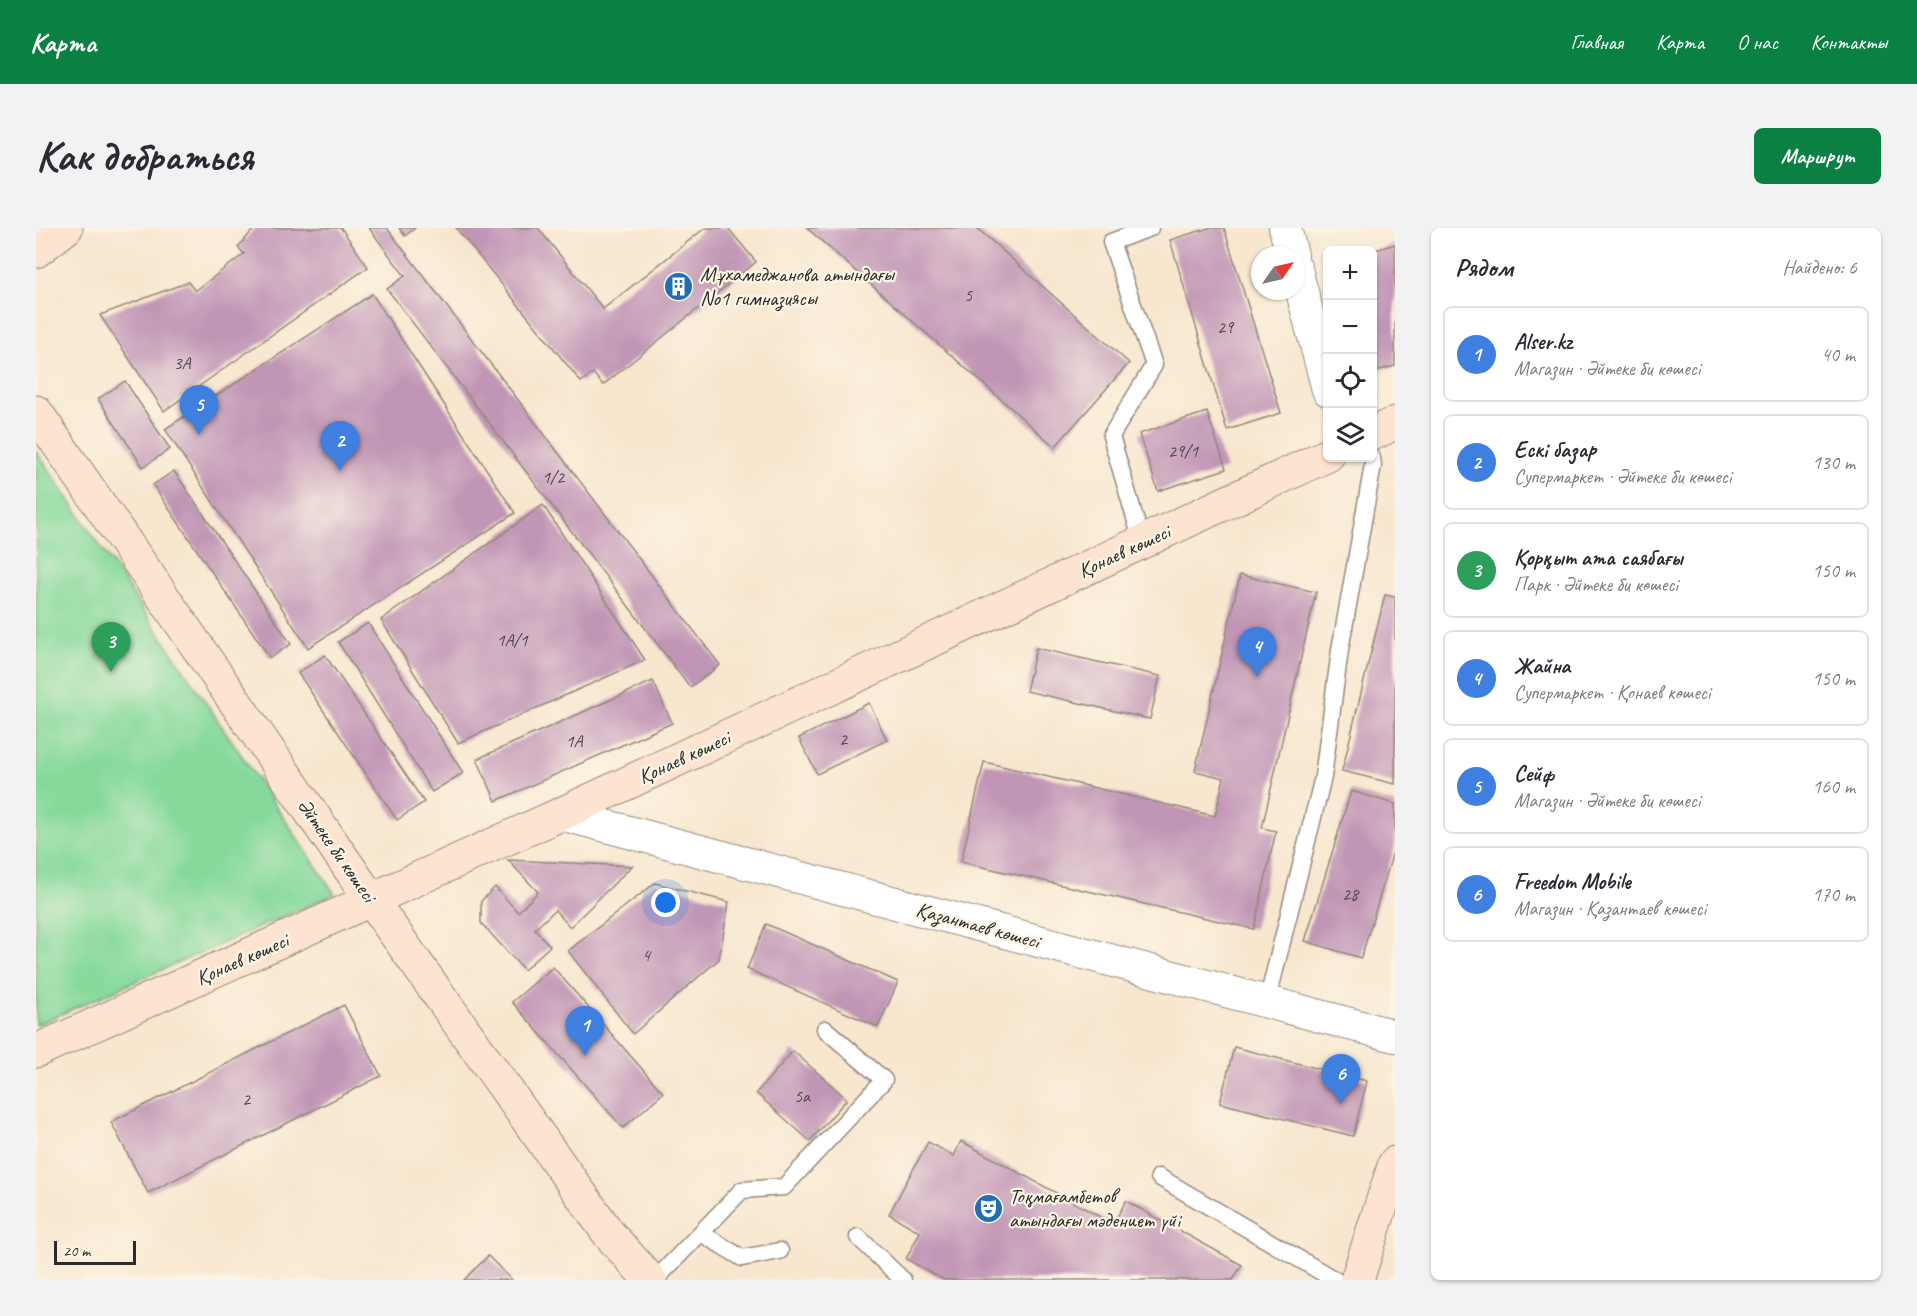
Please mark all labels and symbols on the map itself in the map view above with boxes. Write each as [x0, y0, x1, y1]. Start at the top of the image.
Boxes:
north arrow [1251, 246, 1305, 300]
place label: Мұхамеджанова атындағы No1 гимназиясы [700, 261, 896, 312]
building icon: Мұхамеджанова атындағы No1 гимназиясы [663, 270, 695, 302]
house number: 5 [964, 284, 973, 306]
house number: 29 [1217, 316, 1235, 338]
house number: 3А [173, 352, 192, 374]
pin: 5 [180, 386, 218, 435]
pin: 2 [320, 422, 360, 471]
house number: 29/1 [1168, 440, 1199, 462]
house number: 1/2 [542, 466, 566, 488]
street label: Қонаев көшесі [1074, 517, 1177, 584]
pin: 3 [92, 622, 130, 672]
pin: 4 [1238, 628, 1276, 677]
house number: 1А/1 [496, 629, 528, 651]
street label: Қонаев көшесі [634, 723, 737, 790]
house number: 2 [839, 728, 849, 750]
house number: 1А [565, 730, 584, 752]
street label: Әйтеке би көшесі [292, 793, 384, 909]
house number: 28 [1342, 883, 1360, 905]
your location [651, 888, 680, 917]
street label: Қазантаев көшесі [913, 896, 1045, 956]
street label: Қонаев көшесі [192, 926, 295, 991]
house number: 4 [642, 944, 652, 966]
pin: 1 [566, 1006, 604, 1056]
pin: 6 [1322, 1054, 1360, 1104]
house number: 5а [794, 1085, 811, 1107]
house number: 2 [242, 1088, 252, 1110]
place label: Тоқмағамбетов атындағы мәдениет үйі [1009, 1183, 1183, 1233]
theatre icon: Тоқмағамбетов атындағы мәдениет үйі [972, 1192, 1004, 1224]
scale bar [54, 1238, 136, 1266]

